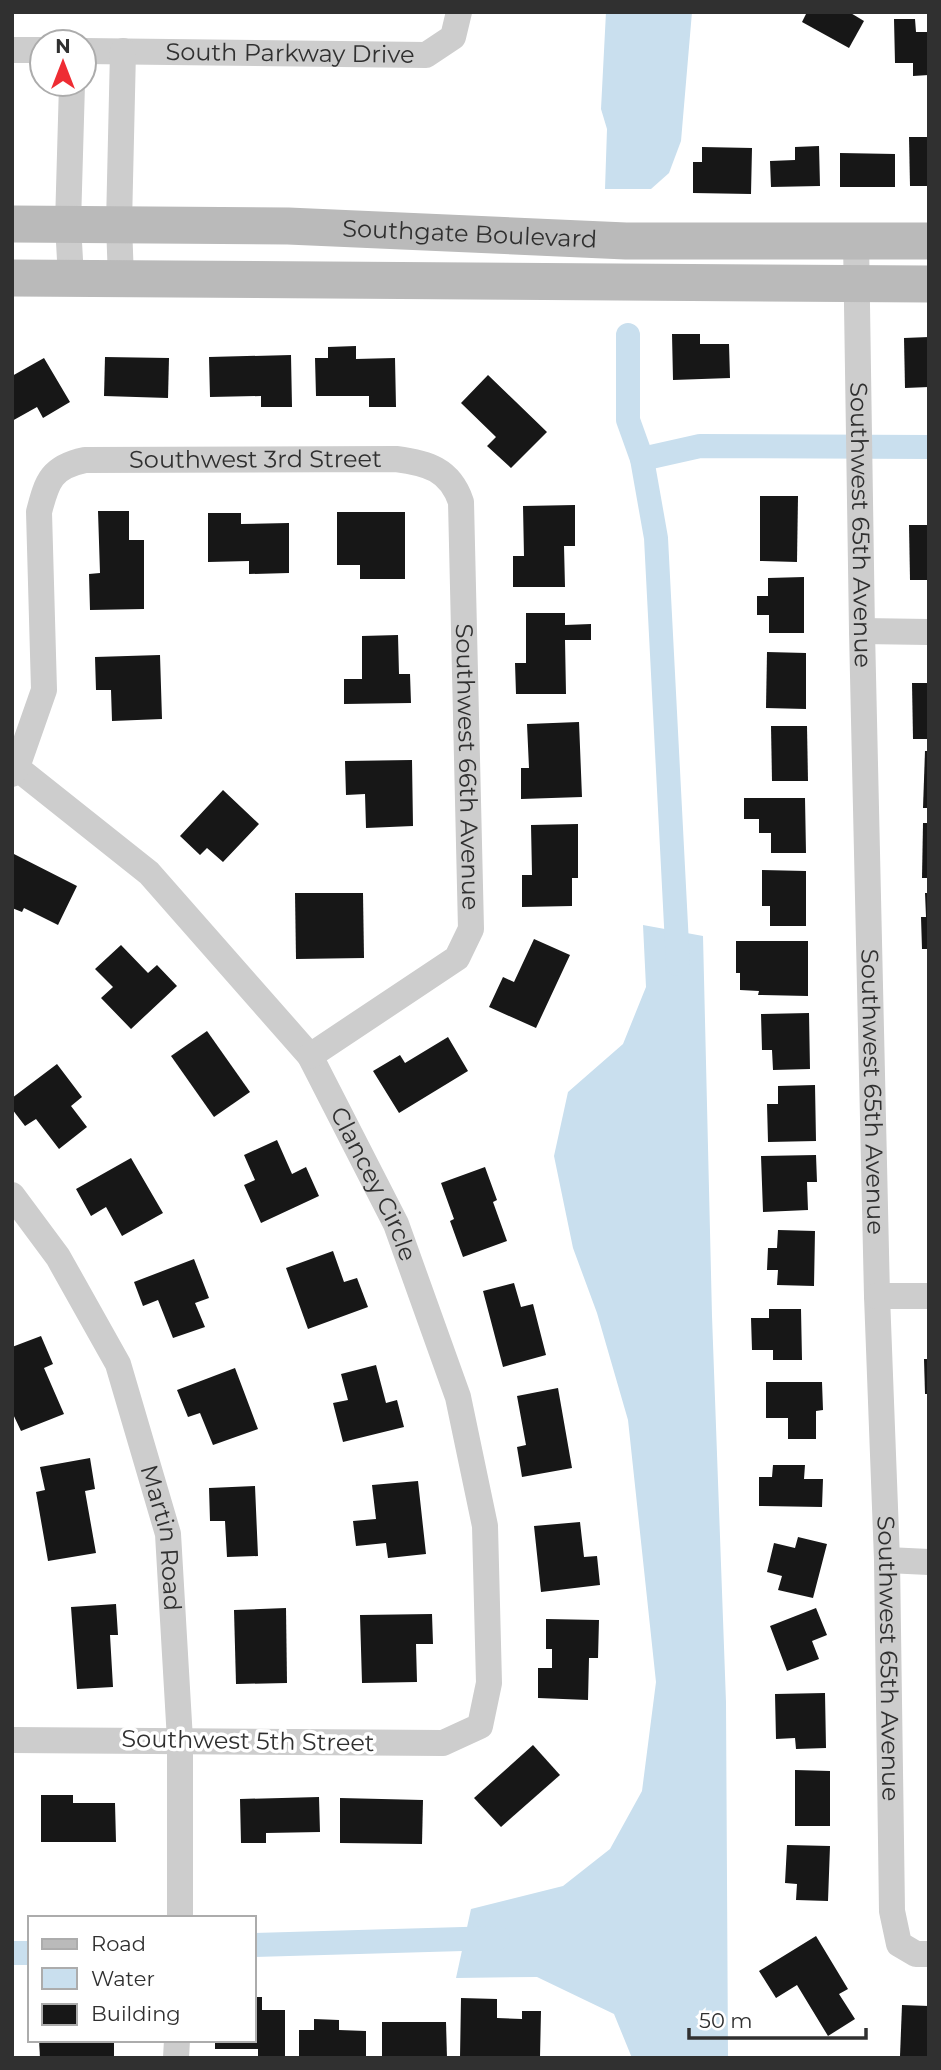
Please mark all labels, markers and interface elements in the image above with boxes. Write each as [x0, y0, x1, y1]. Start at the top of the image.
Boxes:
north arrow [28, 28, 98, 98]
text: N [55, 35, 71, 58]
street label: South Parkway Drive [165, 37, 415, 69]
street label: Southgate Boulevard [342, 213, 598, 254]
street label: Southwest 65th Avenue [844, 382, 878, 668]
street label: Southwest 3rd Street [129, 444, 382, 474]
street label: Southwest 66th Avenue [450, 623, 486, 911]
street label: Southwest 65th Avenue [855, 949, 891, 1235]
street label: Clancey Circle [325, 1102, 423, 1265]
street label: Martin Road [134, 1461, 187, 1612]
street label: Southwest 65th Avenue [871, 1515, 905, 1802]
street label: Southwest 5th Street [121, 1724, 375, 1757]
legend [28, 1916, 256, 2042]
text: Road [91, 1931, 146, 1956]
text: Water [91, 1966, 155, 1991]
scale bar [689, 1996, 866, 2040]
text: Building [91, 2001, 181, 2026]
text: 50 m [699, 2008, 753, 2033]

